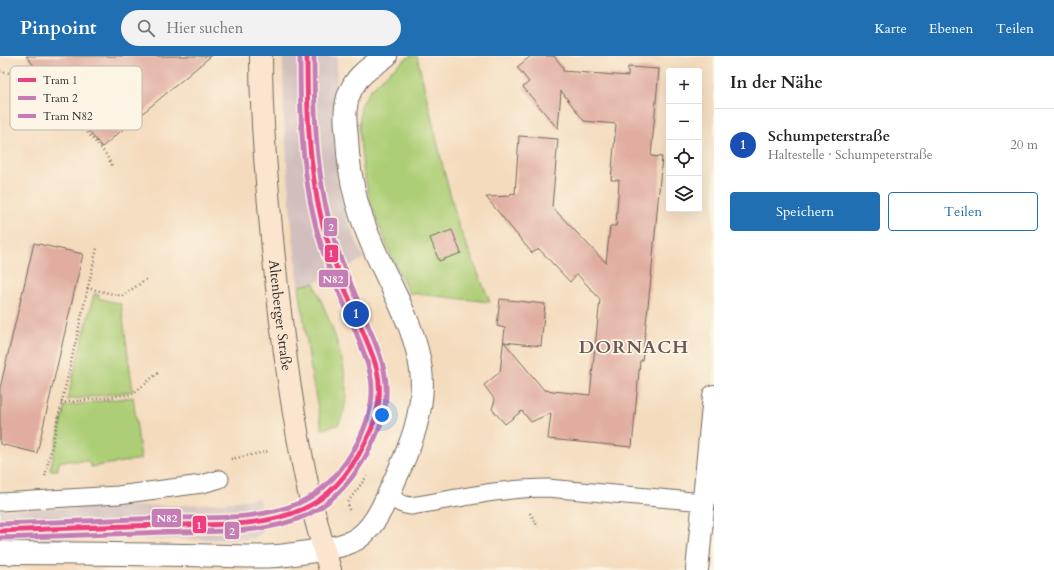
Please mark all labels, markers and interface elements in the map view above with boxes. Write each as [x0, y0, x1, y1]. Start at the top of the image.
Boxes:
search box [121, 10, 401, 46]
text: Pinpoint [20, 15, 97, 41]
icon: search [135, 17, 157, 39]
text: Hier suchen [167, 18, 243, 38]
text: Karte [874, 19, 907, 38]
text: Ebenen [929, 19, 974, 38]
text: Teilen [996, 19, 1034, 38]
legend [10, 66, 142, 130]
map controls [666, 68, 702, 212]
button: + [666, 68, 702, 104]
text: In der Nähe [730, 71, 823, 94]
text: Tram 1 [43, 73, 78, 88]
text: Tram 2 [43, 91, 78, 106]
button: − [666, 104, 702, 140]
text: Tram N82 [43, 109, 93, 124]
text: Schumpeterstraße [768, 126, 890, 146]
text: 1 [740, 136, 746, 154]
text: 20 m [1010, 136, 1038, 154]
button: locate [666, 140, 702, 176]
text: Haltestelle · Schumpeterstraße [768, 146, 933, 164]
button: layers [666, 176, 702, 212]
button: Speichern [730, 192, 880, 231]
button: Teilen [888, 192, 1038, 231]
line badge: 2 [323, 217, 338, 237]
text: 2 [328, 220, 334, 235]
line badge: 1 [324, 244, 339, 263]
text: 1 [328, 246, 334, 261]
street label: Altenberger Straße [264, 259, 296, 372]
line badge: N82 [318, 269, 349, 288]
text: N82 [323, 272, 344, 287]
pin: 1 [343, 299, 369, 329]
district label: DORNACH [579, 335, 689, 360]
your location [372, 405, 392, 425]
line badge: N82 [151, 508, 182, 528]
text: N82 [157, 511, 178, 526]
line badge: 1 [192, 515, 207, 534]
text: 1 [196, 518, 202, 533]
line badge: 2 [224, 521, 240, 540]
text: 2 [229, 524, 235, 539]

